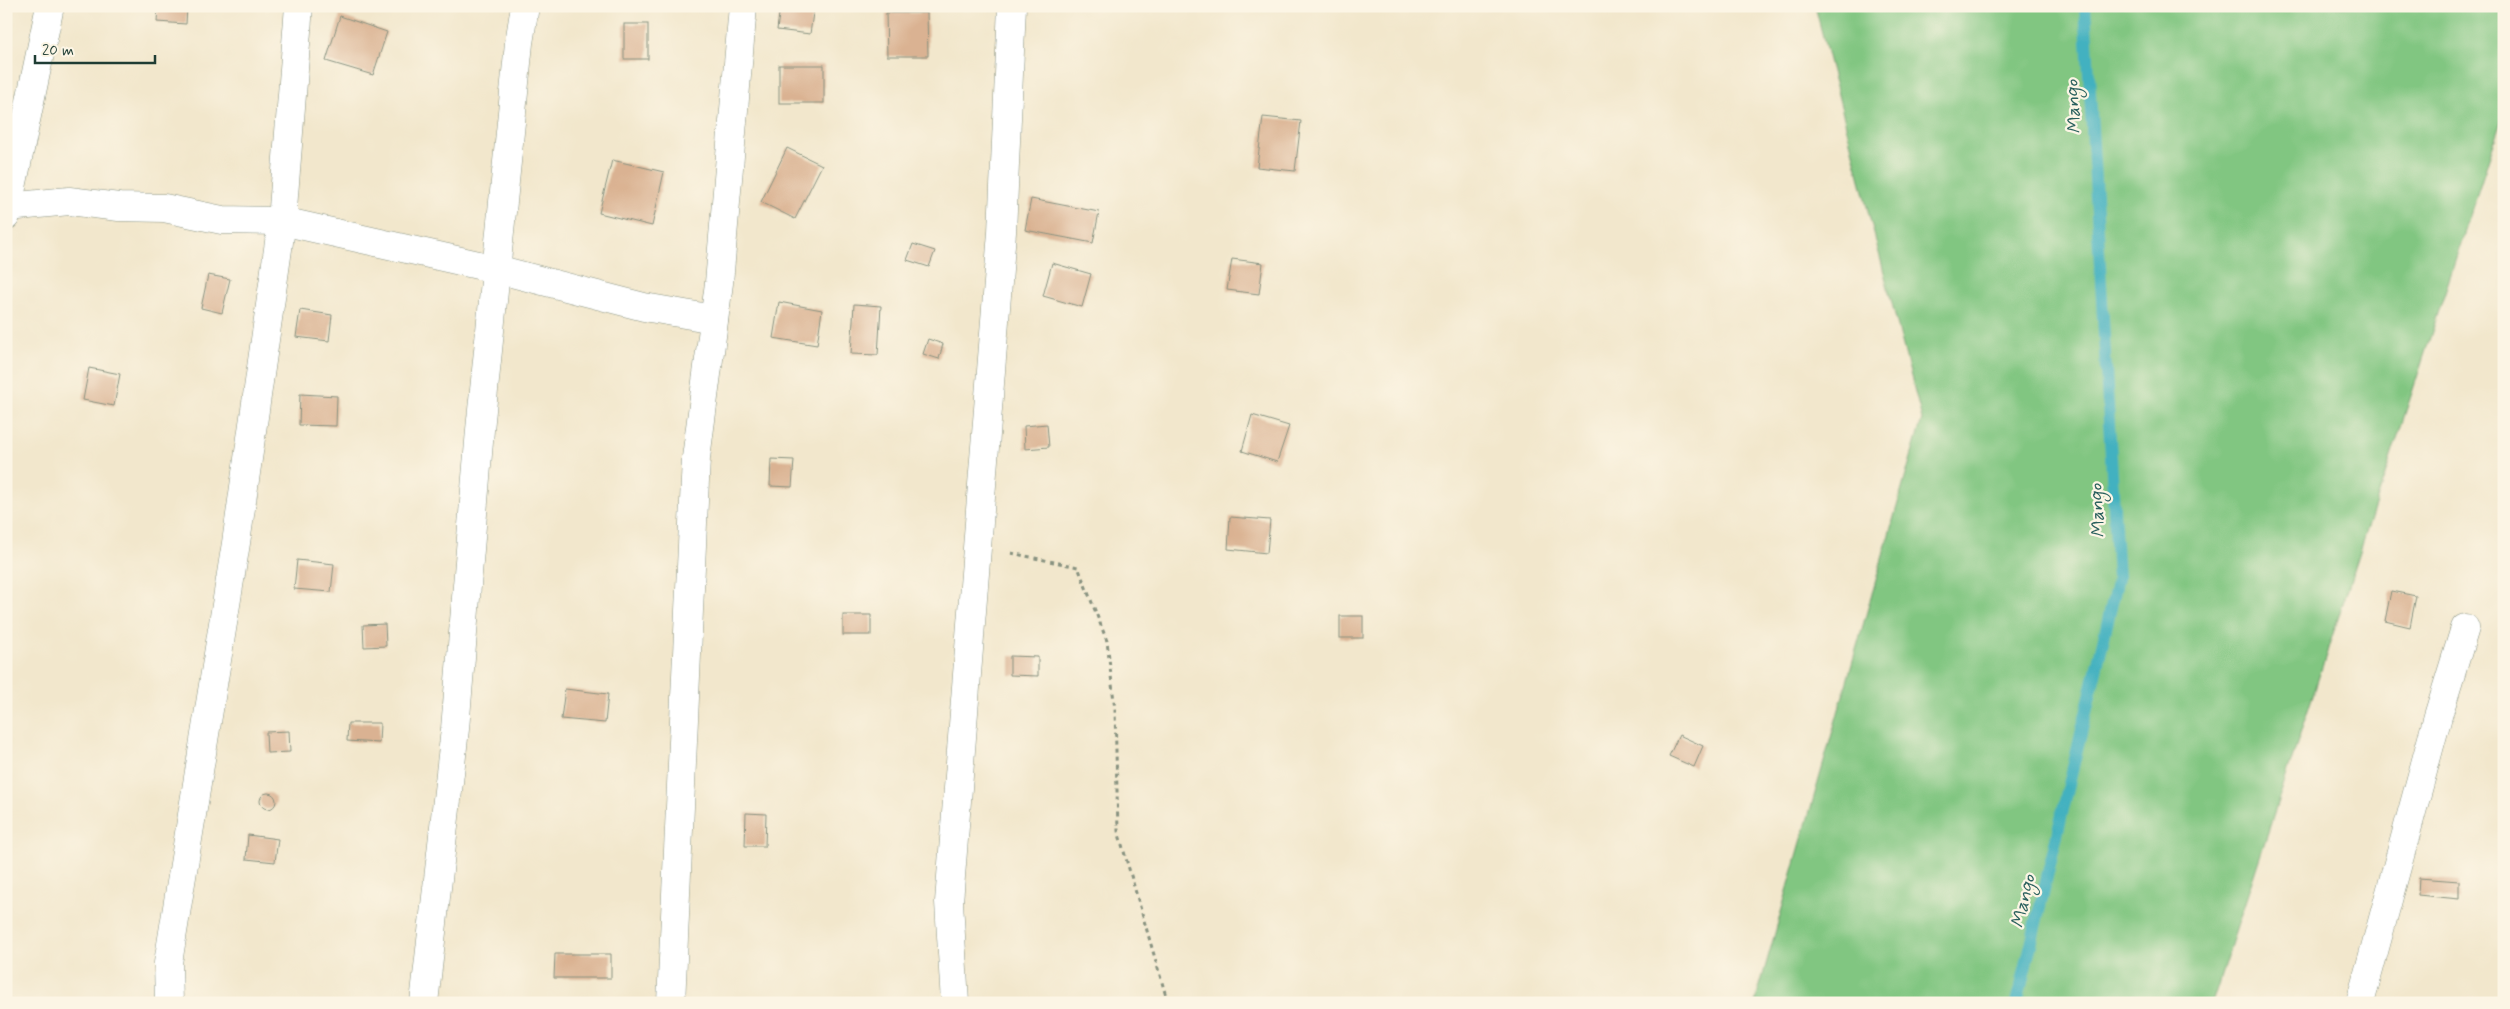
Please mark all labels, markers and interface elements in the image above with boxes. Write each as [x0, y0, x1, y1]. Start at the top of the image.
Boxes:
scale bar [35, 32, 155, 64]
text: 20 m [42, 41, 74, 61]
water label: Mango [2060, 78, 2089, 135]
water label: Mango [2084, 482, 2113, 539]
water label: Mango [2005, 871, 2044, 931]

